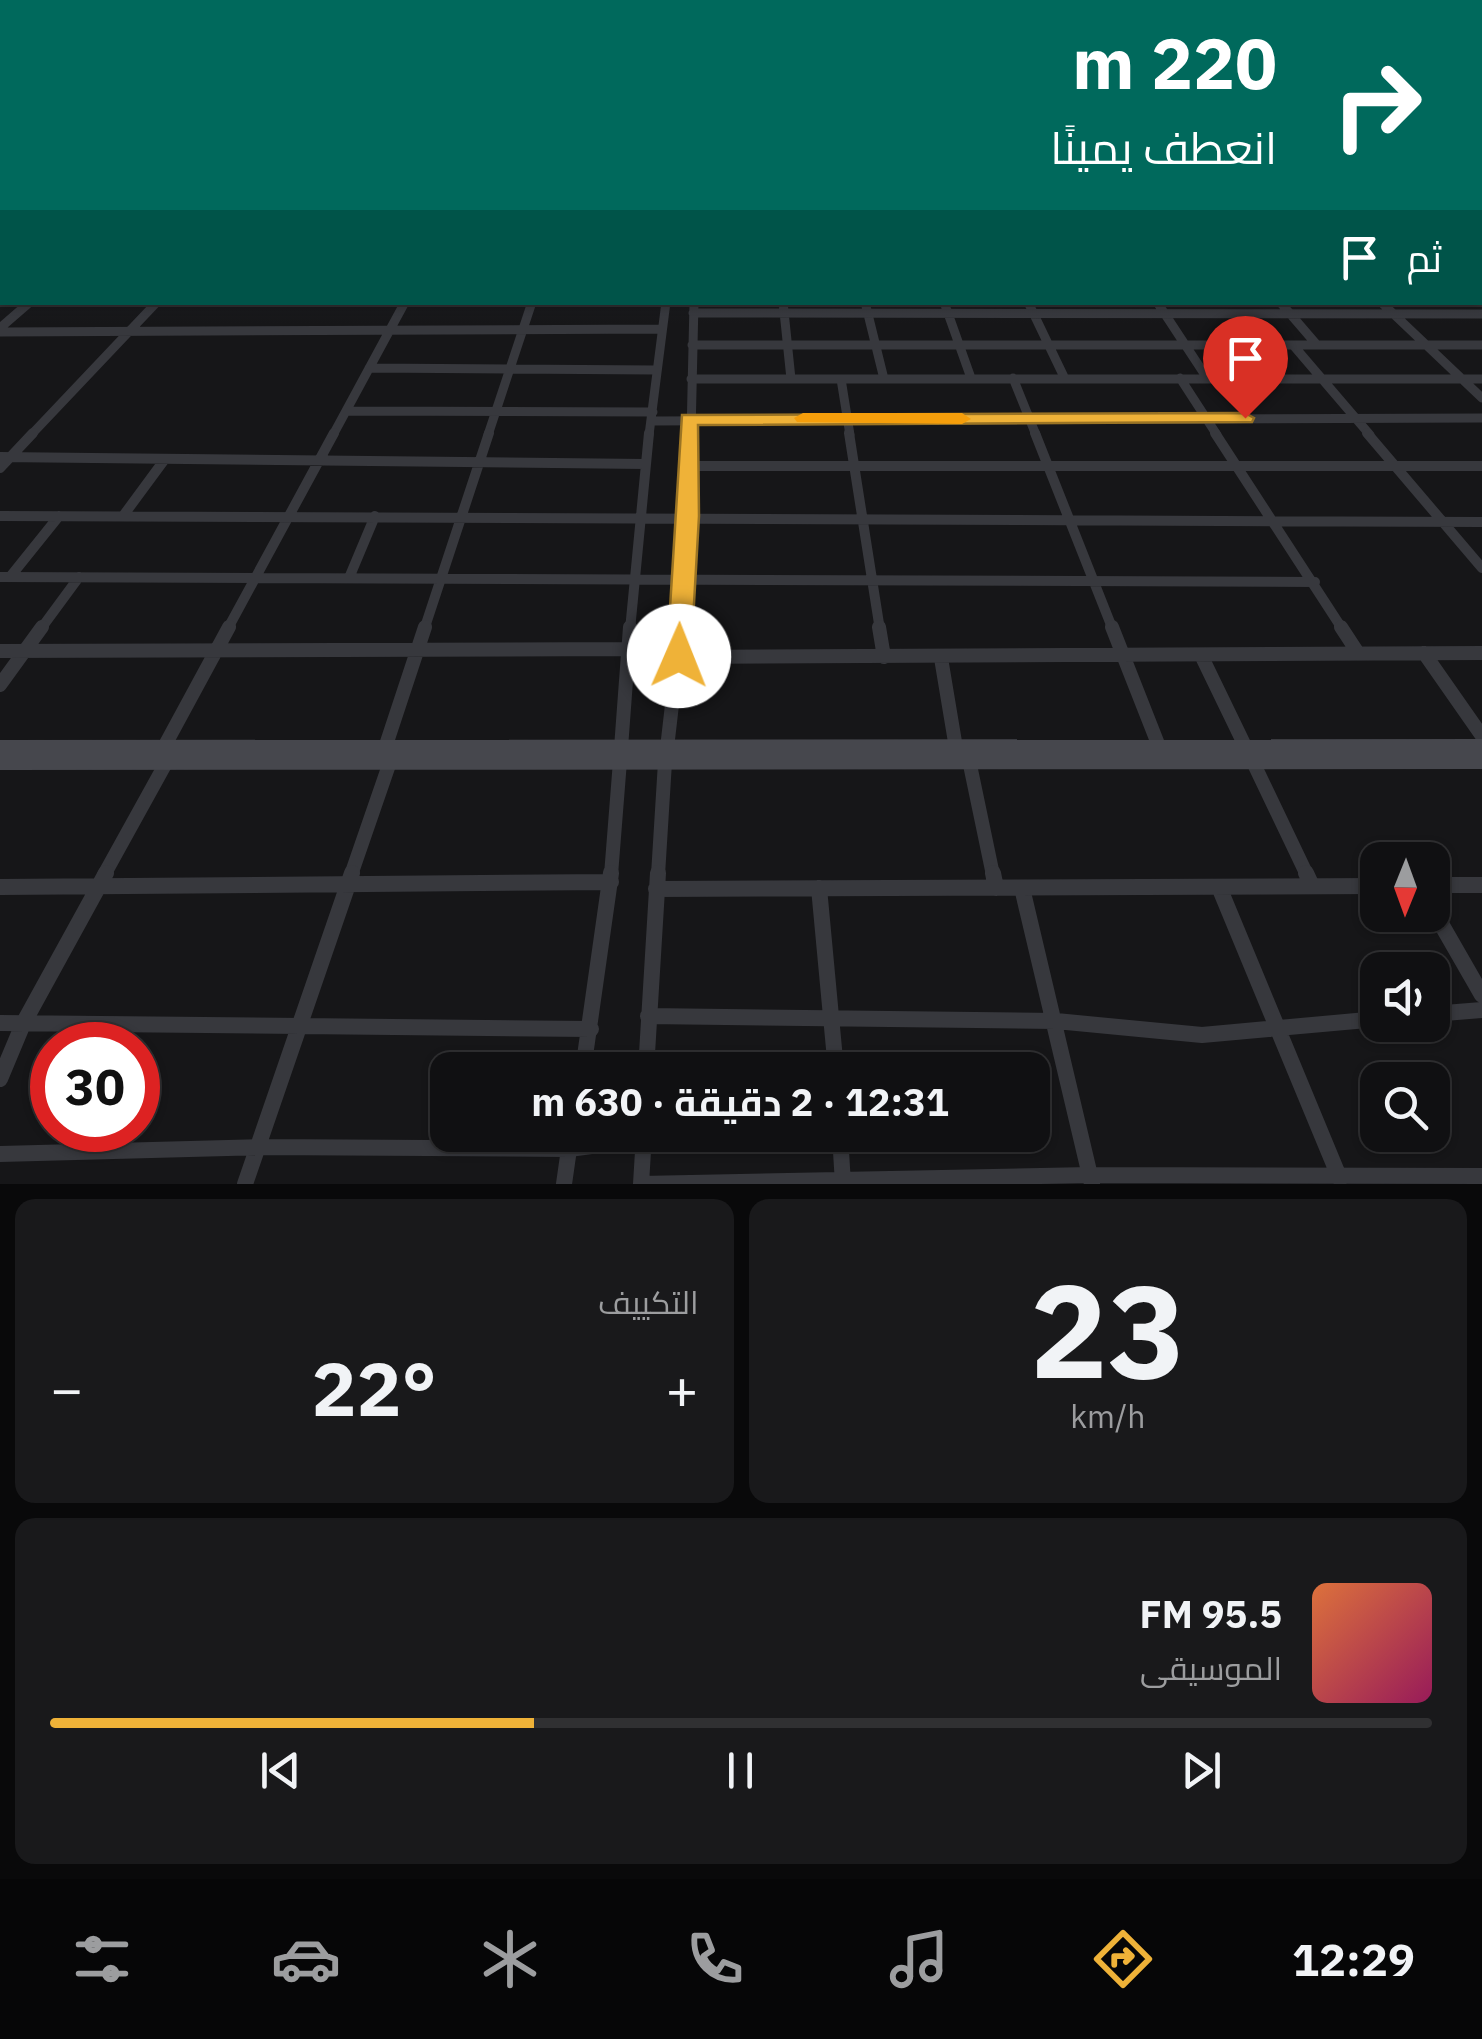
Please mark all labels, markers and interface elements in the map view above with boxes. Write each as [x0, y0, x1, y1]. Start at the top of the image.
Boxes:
text: 220 m [1072, 17, 1277, 108]
icon: right [1312, 40, 1442, 170]
text: انعطف يمينًا [1050, 118, 1277, 176]
icon: arrive [1332, 230, 1387, 285]
text: ثم [1407, 233, 1442, 282]
pin [1203, 316, 1288, 419]
icon: arrive [1218, 331, 1273, 386]
position arrow [627, 604, 731, 708]
north arrow [1360, 842, 1450, 932]
map controls [1360, 842, 1450, 1152]
button: sound [1360, 952, 1450, 1042]
speed limit sign: 30 [30, 1022, 160, 1152]
button: search [1360, 1062, 1450, 1152]
text: 12:31 · 2 دقيقة · 630 m [531, 1077, 949, 1126]
text: 23 [1030, 1245, 1186, 1414]
text: التكييف [598, 1281, 699, 1323]
text: 22° [312, 1339, 437, 1437]
text: − [50, 1353, 83, 1424]
text: + [665, 1353, 698, 1424]
text: km/h [1070, 1395, 1145, 1437]
text: 95.5 FM [1139, 1589, 1282, 1638]
text: الموسيقى [1140, 1647, 1282, 1689]
icon: previous [253, 1743, 308, 1798]
icon: pause [713, 1743, 768, 1798]
icon: next [1174, 1743, 1229, 1798]
icon: filters [67, 1924, 137, 1994]
icon: car [271, 1924, 341, 1994]
icon: climate [475, 1924, 545, 1994]
icon: phone [680, 1924, 750, 1994]
icon: music [884, 1924, 954, 1994]
icon: directions [1088, 1924, 1158, 1994]
text: 12:29 [1292, 1930, 1415, 1988]

